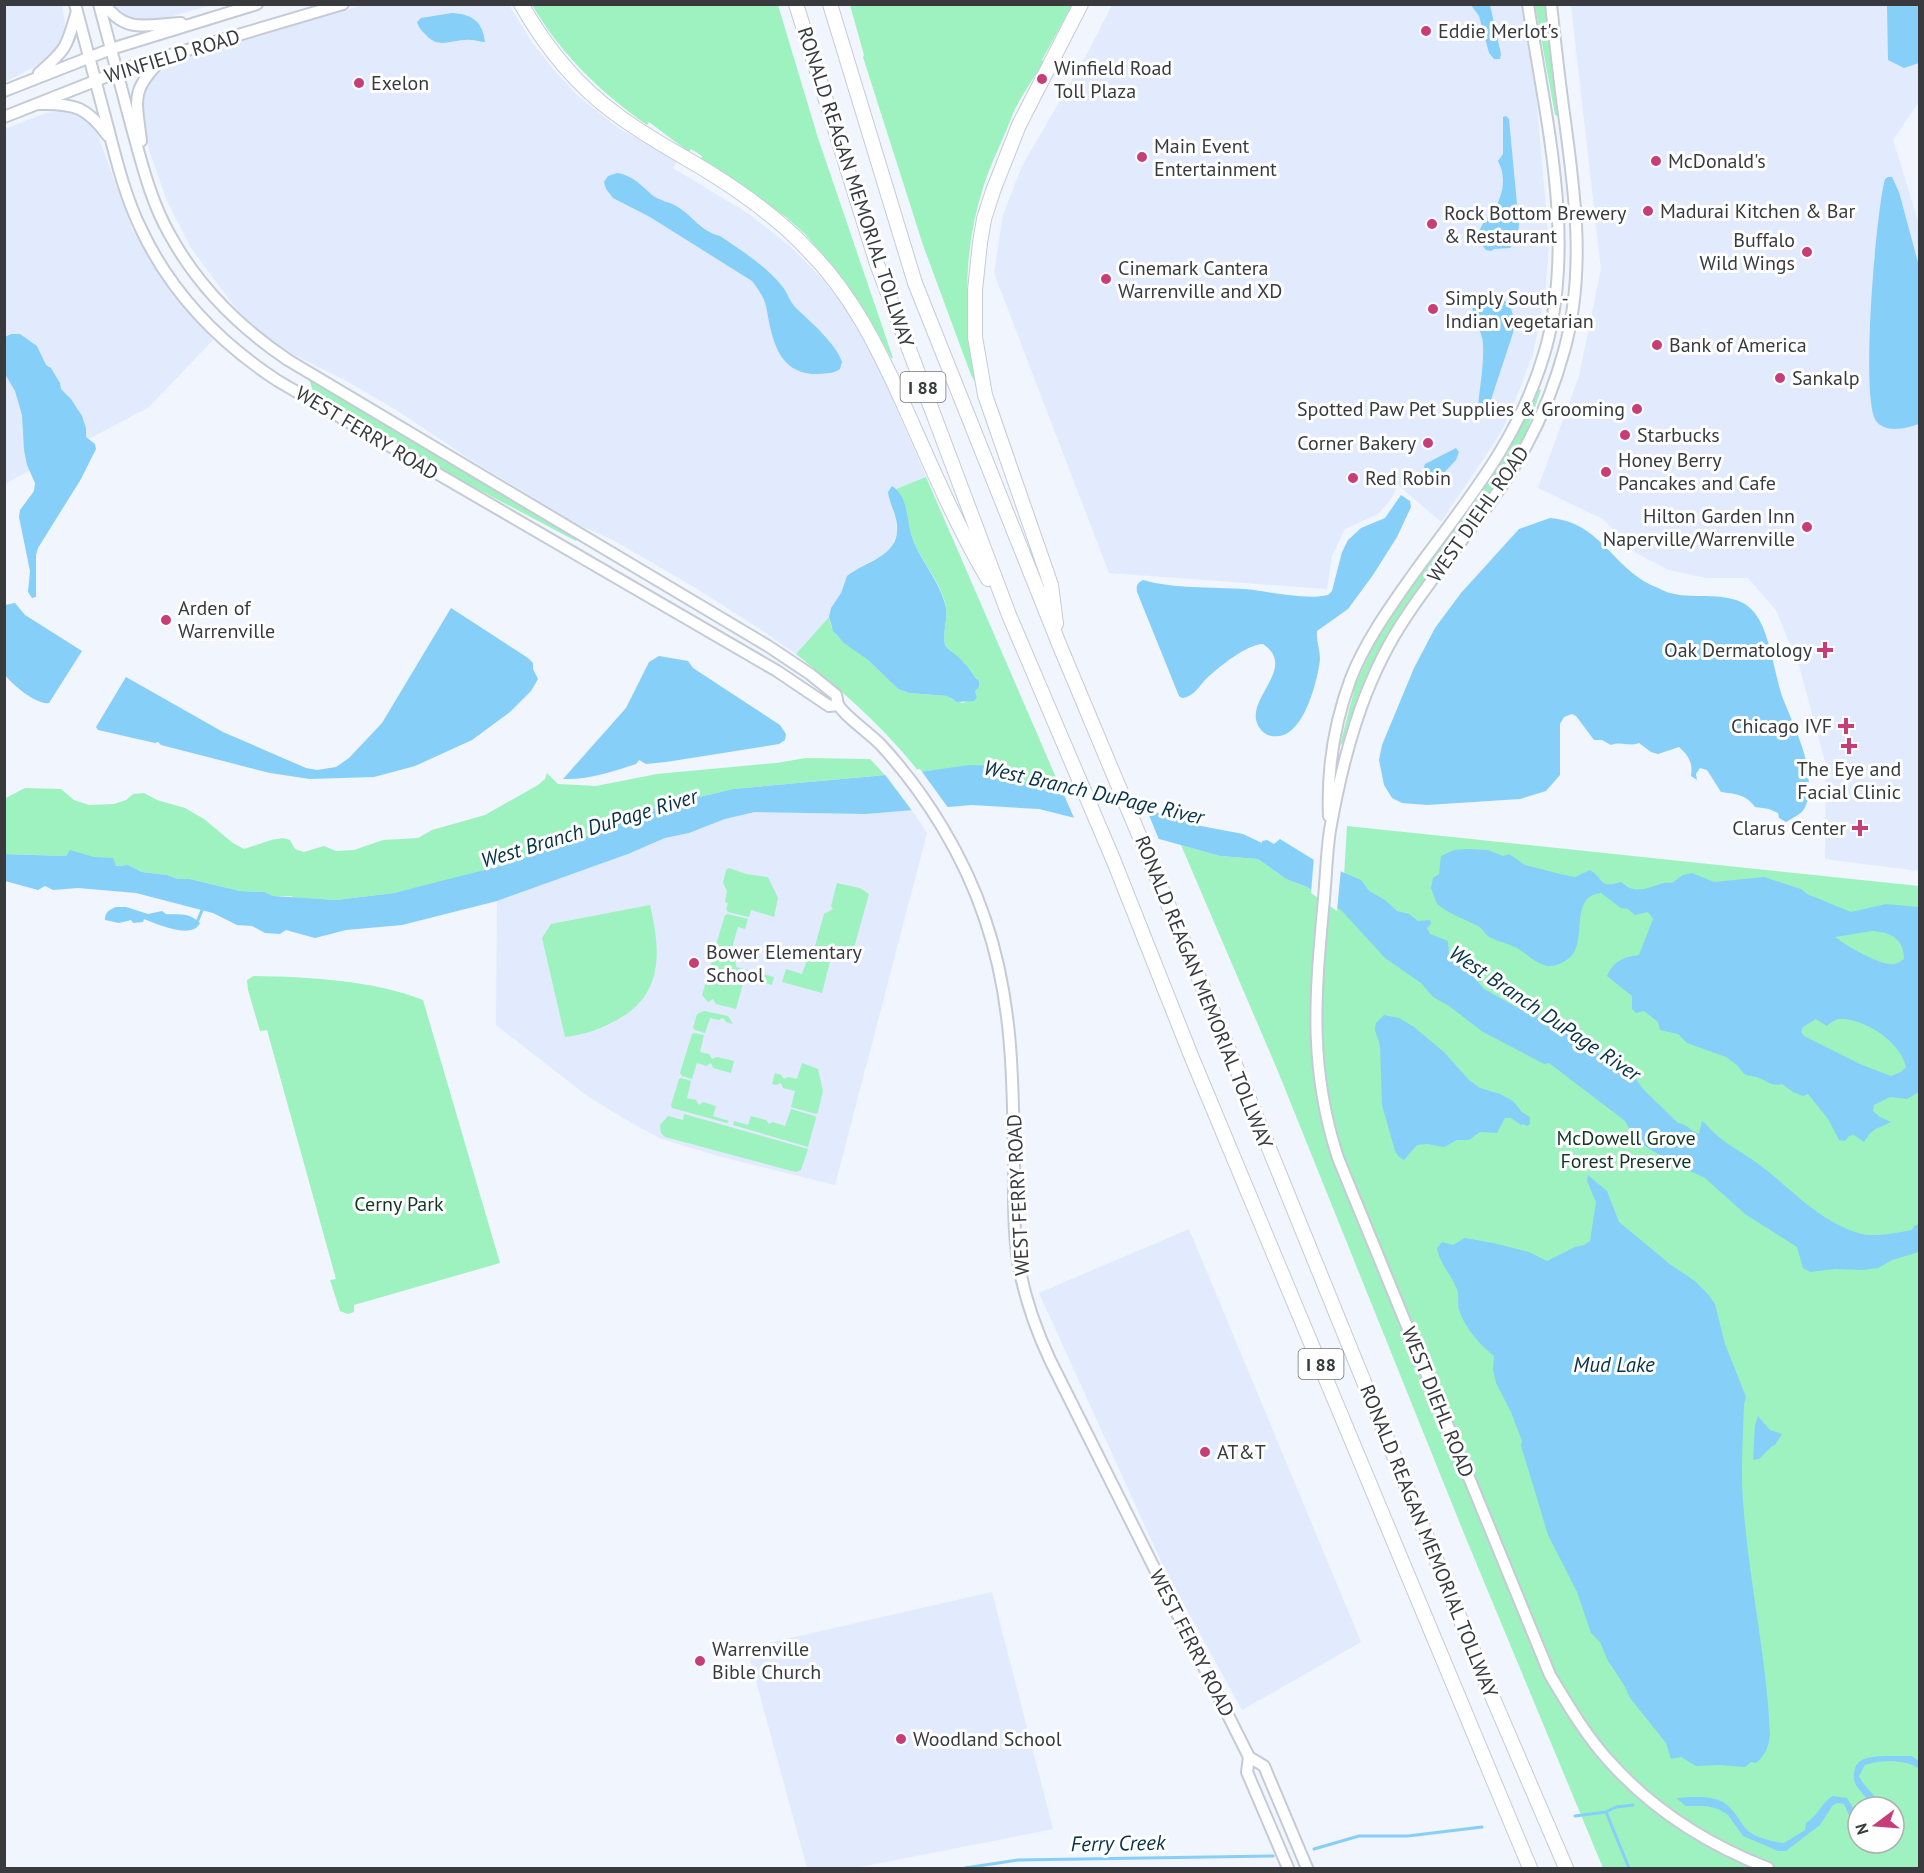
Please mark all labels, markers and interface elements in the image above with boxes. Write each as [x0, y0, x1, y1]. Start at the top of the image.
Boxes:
place label: Eddie Merlot's [1438, 18, 1559, 44]
street label: WINFIELD ROAD [101, 23, 243, 89]
street label: RONALD REAGAN MEMORIAL TOLLWAY [792, 23, 920, 351]
marker: Eddie Merlot's [1419, 24, 1433, 38]
place label: Winfield Road Toll Plaza [1054, 55, 1172, 104]
place label: Exelon [371, 70, 429, 96]
marker: Winfield Road Toll Plaza [1035, 72, 1049, 86]
marker: Exelon [352, 76, 366, 90]
place label: Main Event Entertainment [1154, 133, 1277, 182]
place label: McDonald's [1668, 148, 1766, 174]
marker: Main Event Entertainment [1135, 150, 1149, 164]
marker: McDonald's [1649, 154, 1663, 168]
place label: Madurai Kitchen & Bar [1660, 198, 1855, 224]
place label: Rock Bottom Brewery & Restaurant [1444, 200, 1627, 249]
marker: Madurai Kitchen & Bar [1641, 204, 1655, 218]
marker: Rock Bottom Brewery & Restaurant [1425, 217, 1439, 231]
place label: Buffalo Wild Wings [1700, 227, 1795, 276]
marker: Buffalo Wild Wings [1800, 245, 1814, 259]
place label: Cinemark Cantera Warrenville and XD [1118, 255, 1282, 304]
marker: Cinemark Cantera Warrenville and XD [1099, 272, 1113, 286]
place label: Simply South - Indian vegetarian [1445, 285, 1594, 334]
marker: Simply South - Indian vegetarian [1426, 302, 1440, 316]
place label: Bank of America [1669, 332, 1807, 358]
marker: Bank of America [1650, 338, 1664, 352]
place label: Sankalp [1792, 365, 1860, 391]
marker: Sankalp [1773, 371, 1787, 385]
road number: I 88 [900, 372, 946, 402]
street label: WEST FERRY ROAD [291, 380, 443, 486]
place label: Spotted Paw Pet Supplies & Grooming [1297, 396, 1625, 422]
marker: Spotted Paw Pet Supplies & Grooming [1630, 402, 1644, 416]
place label: Starbucks [1637, 422, 1720, 448]
marker: Starbucks [1618, 428, 1632, 442]
place label: Corner Bakery [1297, 430, 1417, 456]
marker: Corner Bakery [1421, 436, 1435, 450]
street label: WEST DIEHL ROAD [1421, 441, 1535, 587]
place label: Honey Berry Pancakes and Cafe [1618, 447, 1776, 496]
place label: Red Robin [1365, 465, 1451, 491]
marker: Honey Berry Pancakes and Cafe [1599, 465, 1613, 479]
marker: Red Robin [1346, 471, 1360, 485]
place label: Hilton Garden Inn Naperville/Warrenville [1603, 503, 1795, 552]
marker: Hilton Garden Inn Naperville/Warrenville [1800, 520, 1814, 534]
place label: Arden of Warrenville [178, 595, 275, 644]
marker: Arden of Warrenville [159, 613, 173, 627]
place label: Oak Dermatology [1664, 637, 1813, 663]
marker: Oak Dermatology [1816, 641, 1834, 659]
place label: Chicago IVF [1731, 713, 1832, 739]
marker: Chicago IVF [1837, 717, 1855, 735]
marker: The Eye and Facial Clinic [1840, 737, 1858, 755]
water label: West Branch DuPage River [981, 754, 1209, 831]
place label: The Eye and Facial Clinic [1797, 756, 1901, 805]
water label: West Branch DuPage River [477, 782, 703, 874]
place label: Clarus Center [1732, 815, 1846, 841]
marker: Clarus Center [1851, 819, 1869, 837]
street label: RONALD REAGAN MEMORIAL TOLLWAY [1129, 832, 1279, 1153]
place label: Bower Elementary School [706, 939, 863, 988]
water label: West Branch DuPage River [1444, 939, 1648, 1088]
marker: Bower Elementary School [687, 956, 701, 970]
street label: WEST FERRY ROAD [1001, 1113, 1035, 1277]
park label: McDowell Grove Forest Preserve [1556, 1125, 1696, 1174]
park label: Cerny Park [354, 1191, 444, 1217]
street label: WEST DIEHL ROAD [1396, 1323, 1480, 1481]
road number: I 88 [1298, 1349, 1344, 1379]
water label: Mud Lake [1573, 1351, 1655, 1378]
street label: RONALD REAGAN MEMORIAL TOLLWAY [1354, 1381, 1504, 1702]
place label: AT&T [1217, 1439, 1266, 1465]
marker: AT&T [1198, 1445, 1212, 1459]
street label: WEST FERRY ROAD [1144, 1565, 1240, 1721]
place label: Warrenville Bible Church [712, 1636, 821, 1685]
marker: Warrenville Bible Church [693, 1654, 707, 1668]
place label: Woodland School [913, 1726, 1062, 1752]
marker: Woodland School [894, 1732, 908, 1746]
north arrow [1846, 1795, 1906, 1855]
text: N [1851, 1821, 1873, 1837]
water label: Ferry Creek [1070, 1829, 1167, 1857]

